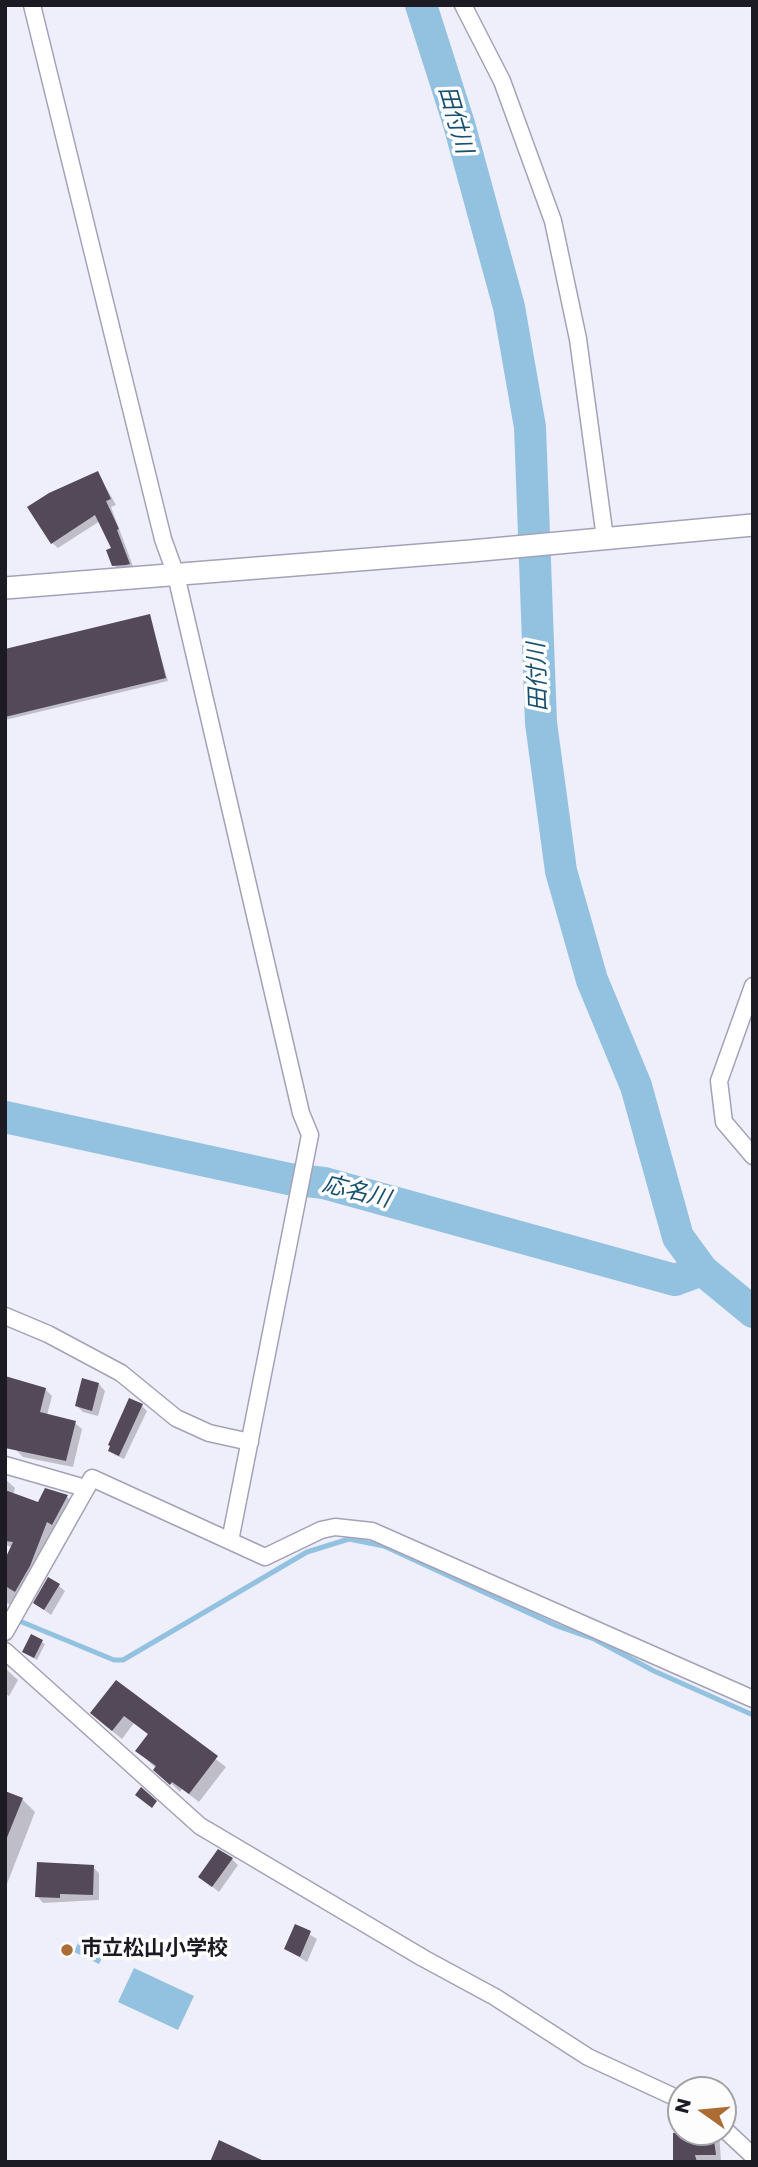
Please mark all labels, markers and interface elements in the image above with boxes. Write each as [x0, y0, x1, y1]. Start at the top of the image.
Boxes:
water label: 田付川 [431, 83, 477, 157]
water label: 田付川 [524, 642, 554, 712]
water label: 応名川 [319, 1171, 393, 1215]
place label: 市立松山小学校 [81, 1937, 228, 1963]
marker: 市立松山小学校 [59, 1942, 75, 1958]
north arrow [667, 2076, 737, 2146]
text: N [668, 2096, 698, 2116]

